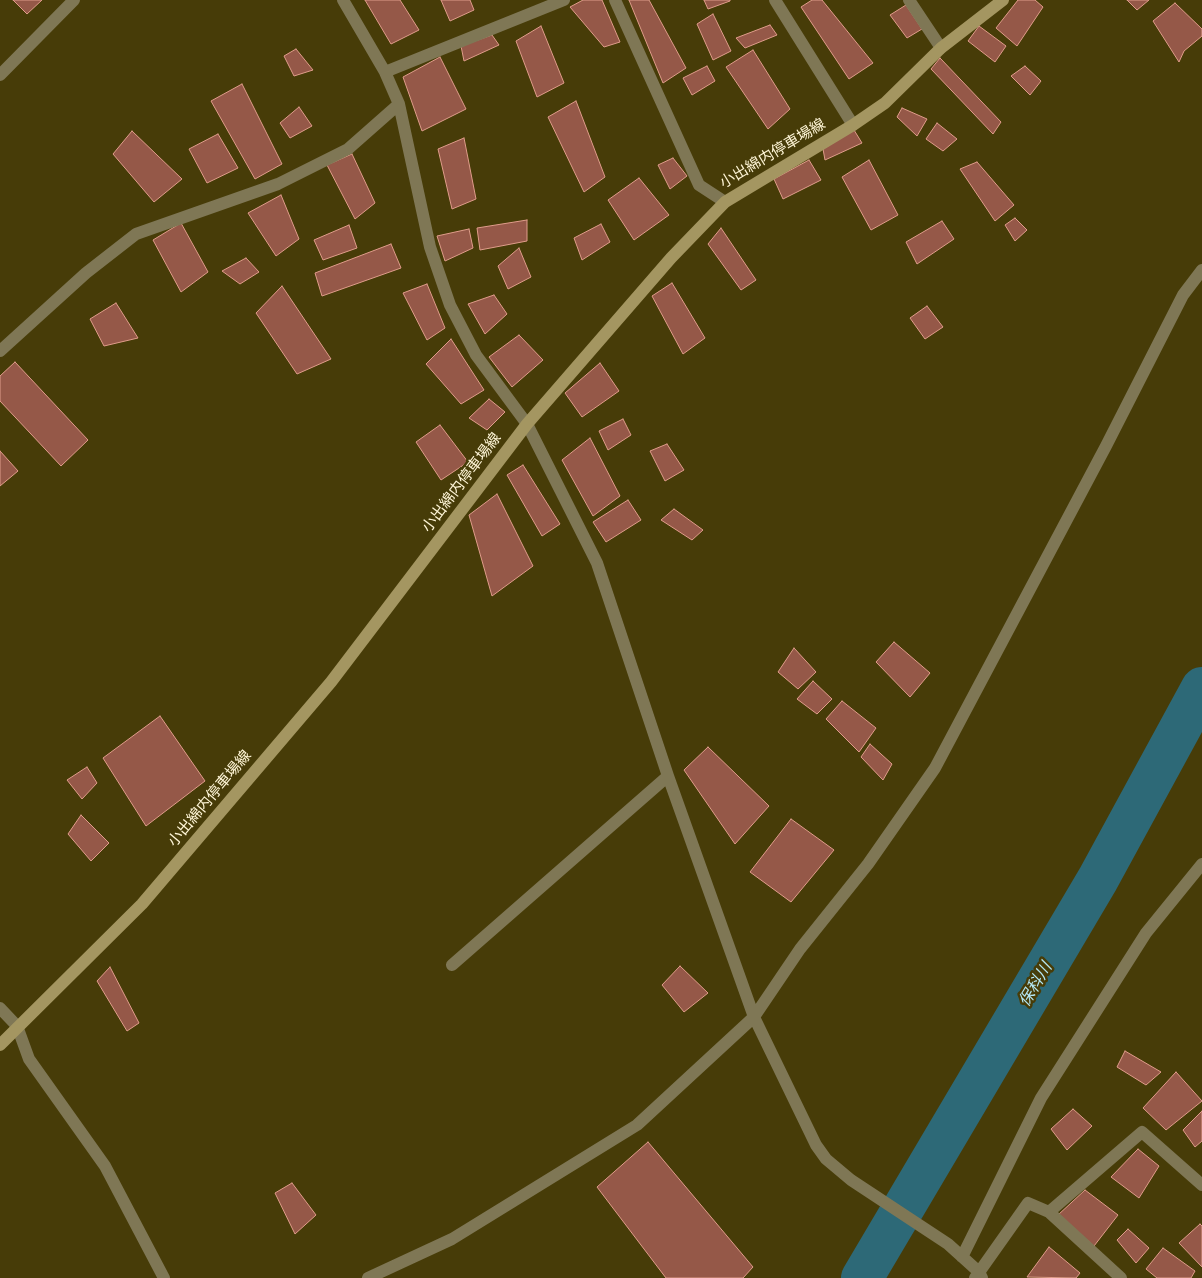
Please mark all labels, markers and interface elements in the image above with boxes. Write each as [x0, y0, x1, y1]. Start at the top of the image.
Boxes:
street label: 小出綿内停車場線 [717, 115, 829, 193]
street label: 小出綿内停車場線 [419, 430, 505, 536]
street label: 小出綿内停車場線 [165, 747, 255, 851]
water label: 保科川 [1015, 959, 1057, 1011]

